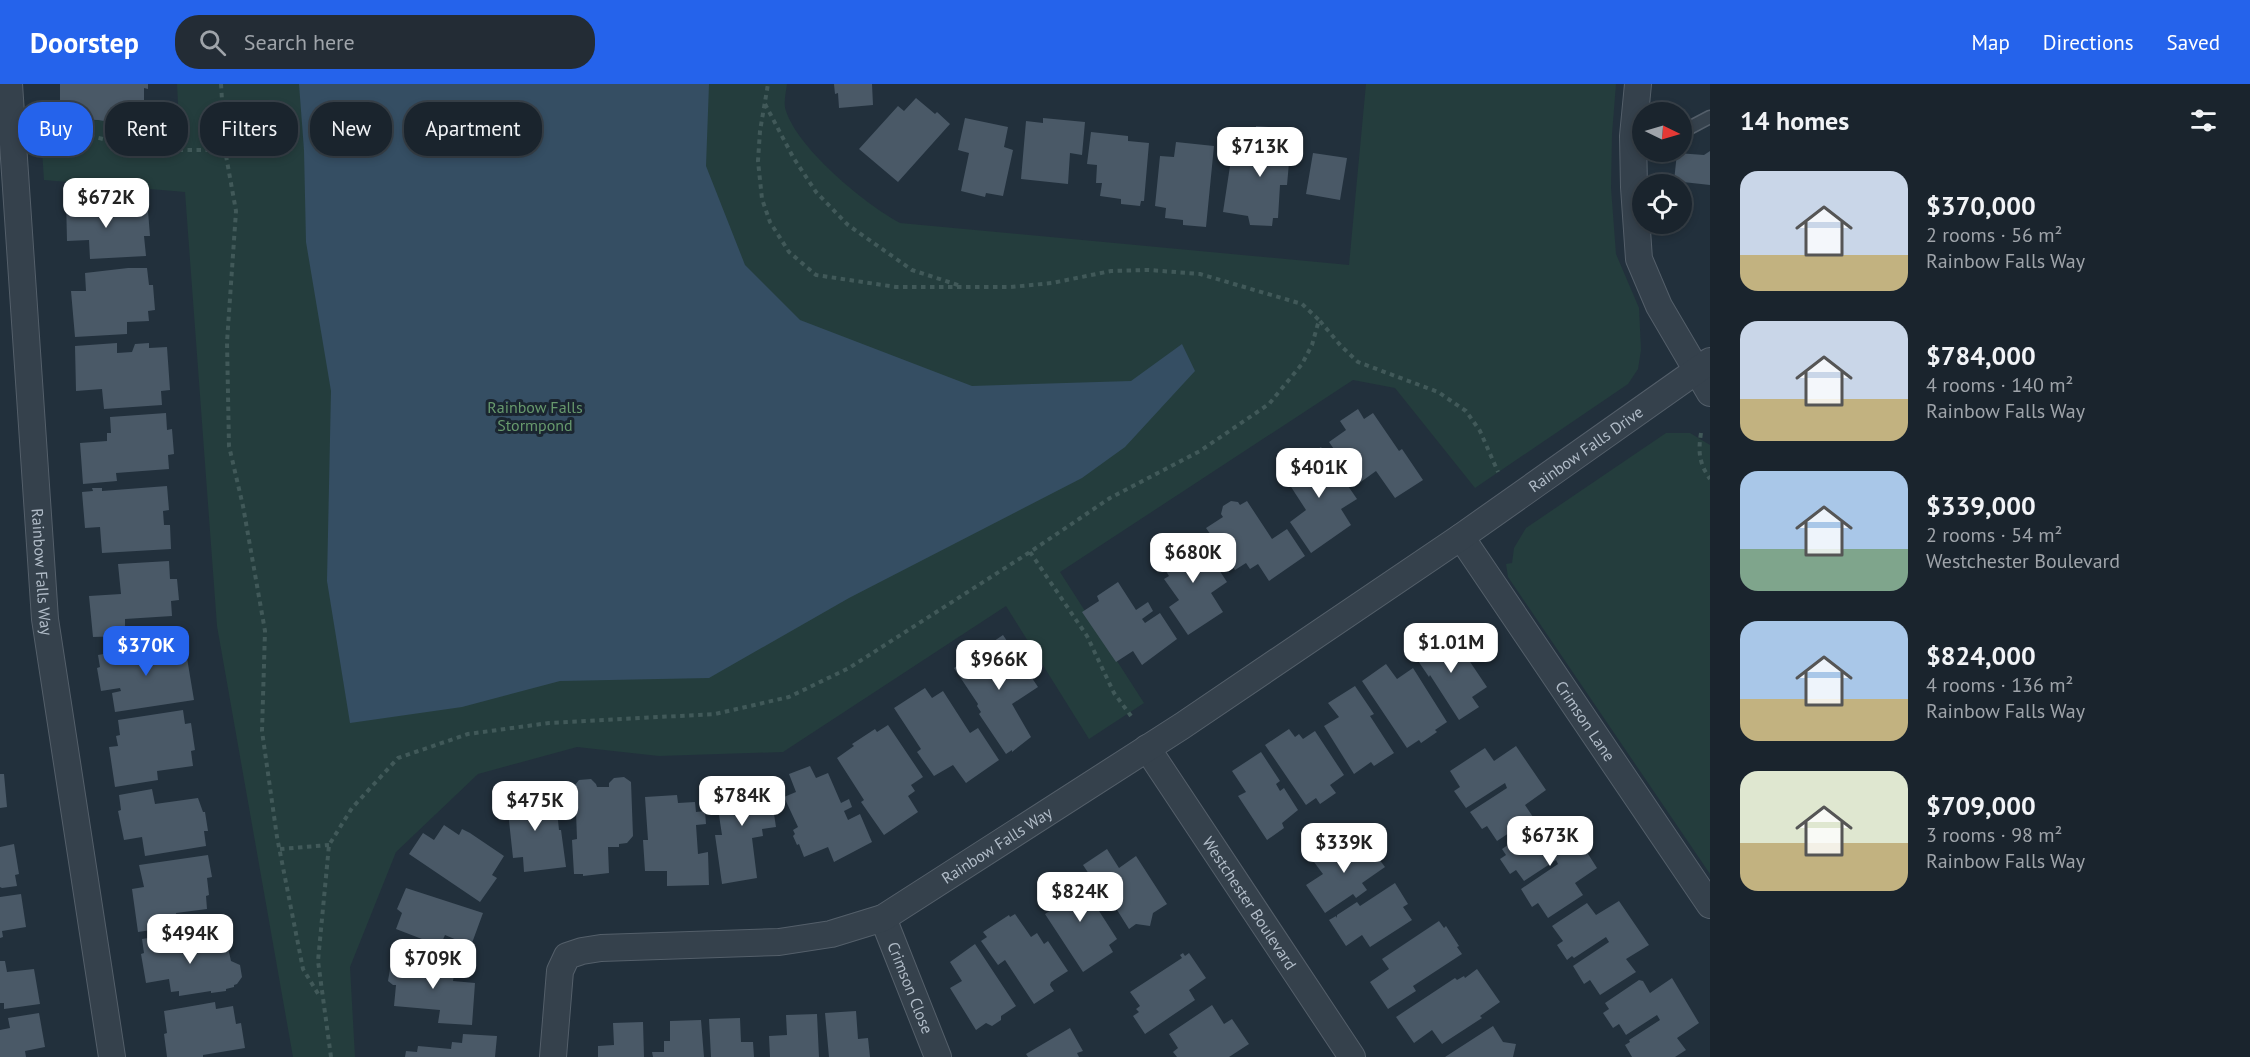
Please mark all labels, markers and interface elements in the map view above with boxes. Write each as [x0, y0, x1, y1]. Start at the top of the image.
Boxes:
search box [175, 15, 595, 69]
text: Doorstep [30, 24, 139, 61]
icon: search [196, 26, 229, 59]
text: Search here [244, 28, 355, 56]
text: Map [1971, 29, 2010, 56]
text: Directions [2043, 29, 2134, 56]
text: Saved [2167, 29, 2220, 56]
chip: Buy [18, 102, 93, 156]
chip: Rent [105, 102, 188, 156]
chip: Filters [200, 102, 298, 156]
chip: New [310, 102, 392, 156]
chip: Apartment [404, 102, 542, 156]
north arrow [1632, 102, 1692, 162]
map controls [1632, 102, 1692, 234]
text: 14 homes [1740, 104, 1849, 137]
icon: filters [2187, 104, 2220, 137]
pin: $713K [1218, 127, 1302, 178]
text: $713K [1231, 133, 1289, 159]
button: locate [1632, 174, 1692, 234]
pin: $672K [64, 178, 148, 229]
text: $672K [77, 184, 135, 210]
text: $370,000 [1926, 189, 2036, 222]
icon: home [1788, 195, 1860, 267]
text: 2 rooms · 56 m² [1926, 222, 2062, 248]
text: Rainbow Falls Way [1926, 248, 2085, 274]
text: $784,000 [1926, 339, 2036, 372]
icon: home [1788, 345, 1860, 417]
text: 4 rooms · 140 m² [1926, 372, 2073, 398]
park label: Rainbow Falls Stormpond [487, 397, 583, 435]
text: Rainbow Falls Way [1926, 398, 2085, 424]
street label: Rainbow Falls Drive [1525, 402, 1647, 496]
pin: $401K [1277, 448, 1361, 499]
text: $401K [1290, 454, 1348, 480]
text: $339,000 [1926, 489, 2036, 522]
icon: home [1788, 495, 1860, 567]
street label: Rainbow Falls Way [28, 508, 57, 637]
text: 2 rooms · 54 m² [1926, 522, 2062, 548]
pin: $680K [1151, 533, 1235, 584]
text: $680K [1164, 539, 1222, 565]
text: Westchester Boulevard [1926, 548, 2120, 574]
pin: $1.01M [1402, 623, 1500, 674]
pin: $370K [104, 626, 188, 677]
text: $1.01M [1418, 629, 1484, 655]
text: $370K [117, 632, 175, 658]
text: $824,000 [1926, 639, 2036, 672]
pin: $966K [957, 640, 1041, 691]
icon: home [1788, 645, 1860, 717]
text: $966K [970, 646, 1028, 672]
text: 4 rooms · 136 m² [1926, 672, 2073, 698]
street label: Crimson Lane [1551, 677, 1620, 765]
text: Rainbow Falls Way [1926, 698, 2085, 724]
pin: $784K [700, 776, 784, 827]
pin: $475K [493, 781, 577, 832]
text: $784K [713, 782, 771, 808]
text: $475K [506, 787, 564, 813]
text: $709,000 [1926, 789, 2036, 822]
icon: home [1788, 795, 1860, 867]
street label: Rainbow Falls Way [938, 802, 1056, 888]
pin: $673K [1508, 816, 1592, 867]
text: $673K [1521, 822, 1579, 848]
text: 3 rooms · 98 m² [1926, 822, 2062, 848]
pin: $339K [1302, 823, 1386, 874]
text: $339K [1315, 829, 1373, 855]
street label: Westchester Boulevard [1199, 833, 1301, 973]
text: Rainbow Falls Way [1926, 848, 2085, 874]
pin: $824K [1038, 872, 1122, 923]
text: $824K [1051, 878, 1109, 904]
pin: $494K [148, 914, 232, 965]
text: $494K [161, 920, 219, 946]
pin: $709K [391, 939, 475, 990]
street label: Crimson Close [883, 939, 938, 1037]
text: $709K [404, 945, 462, 971]

